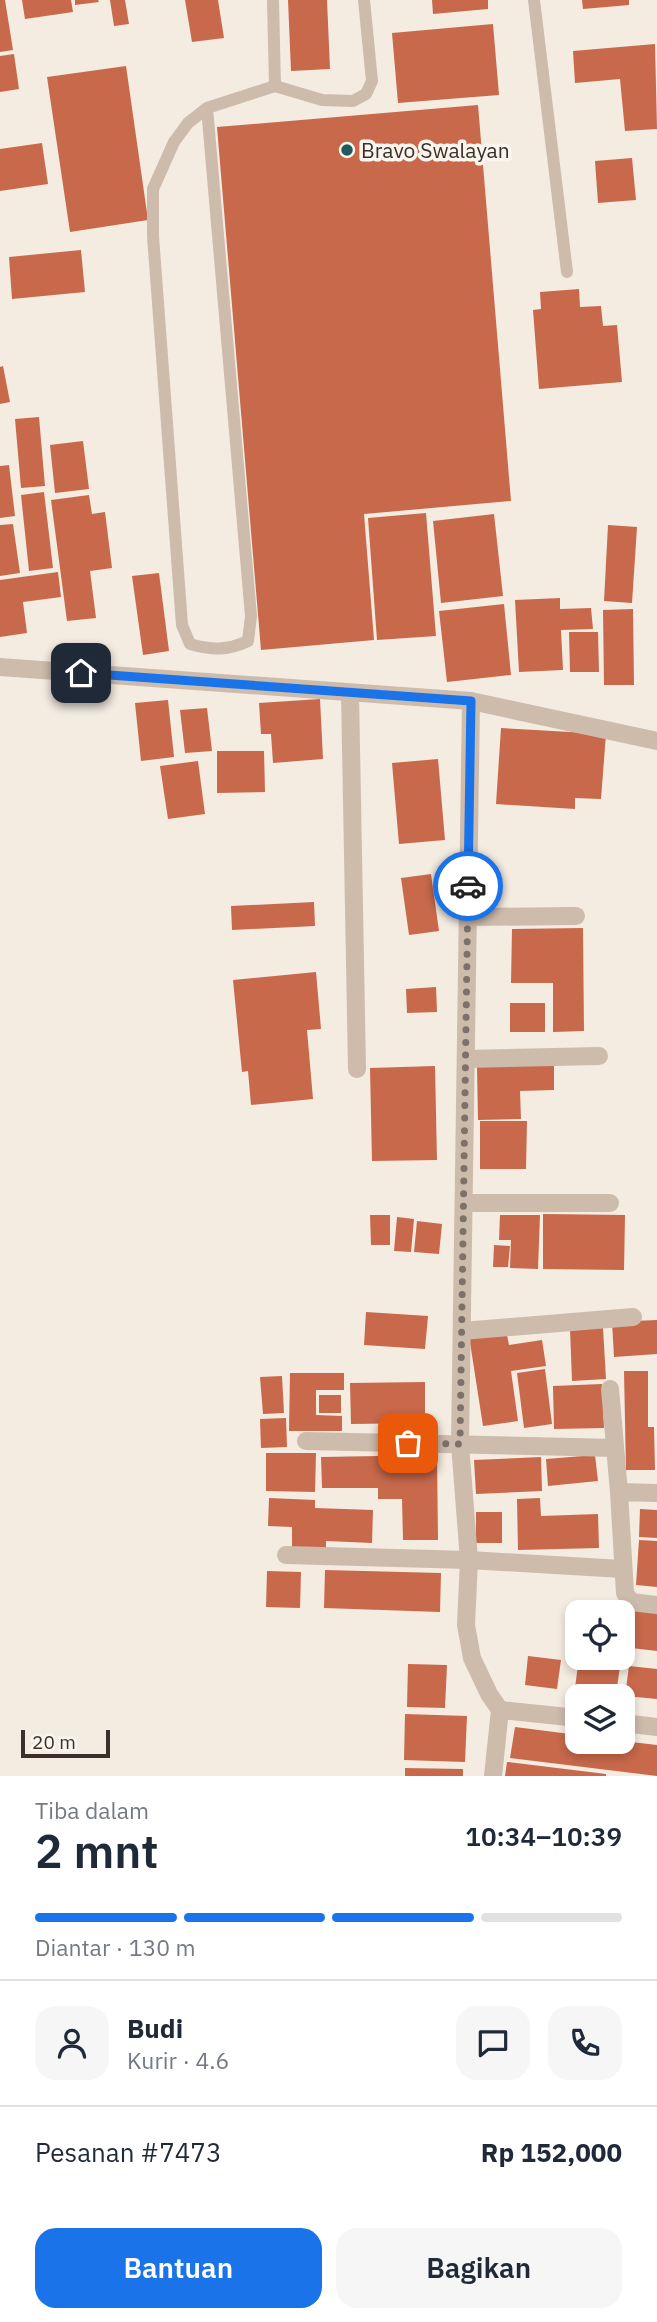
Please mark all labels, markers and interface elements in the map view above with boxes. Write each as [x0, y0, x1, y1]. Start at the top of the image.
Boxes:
place label: Bravo Swalayan [361, 136, 510, 164]
marker: Bravo Swalayan [339, 142, 355, 158]
pin [51, 643, 111, 703]
icon: home [62, 654, 100, 692]
courier [433, 851, 503, 921]
icon: car [449, 867, 487, 905]
pin [378, 1413, 438, 1473]
icon: bag [389, 1424, 427, 1462]
map controls [565, 1600, 635, 1754]
button: locate [565, 1600, 635, 1670]
button: layers [565, 1684, 635, 1754]
scale bar [21, 1727, 110, 1759]
text: 20 m [32, 1730, 76, 1754]
text: Tiba dalam [35, 1795, 149, 1825]
text: 10:34–10:39 [465, 1819, 622, 1853]
text: 2 mnt [35, 1821, 159, 1881]
text: Diantar · 130 m [35, 1932, 196, 1962]
button: person [35, 2006, 109, 2080]
button: chat [456, 2006, 530, 2080]
button: phone [548, 2006, 622, 2080]
text: Budi [127, 2011, 183, 2045]
text: Kurir · 4.6 [127, 2045, 229, 2075]
text: Pesanan #7473 [35, 2135, 222, 2169]
text: Rp 152,000 [481, 2135, 622, 2169]
button: Bantuan [35, 2228, 322, 2308]
button: Bagikan [336, 2228, 622, 2308]

